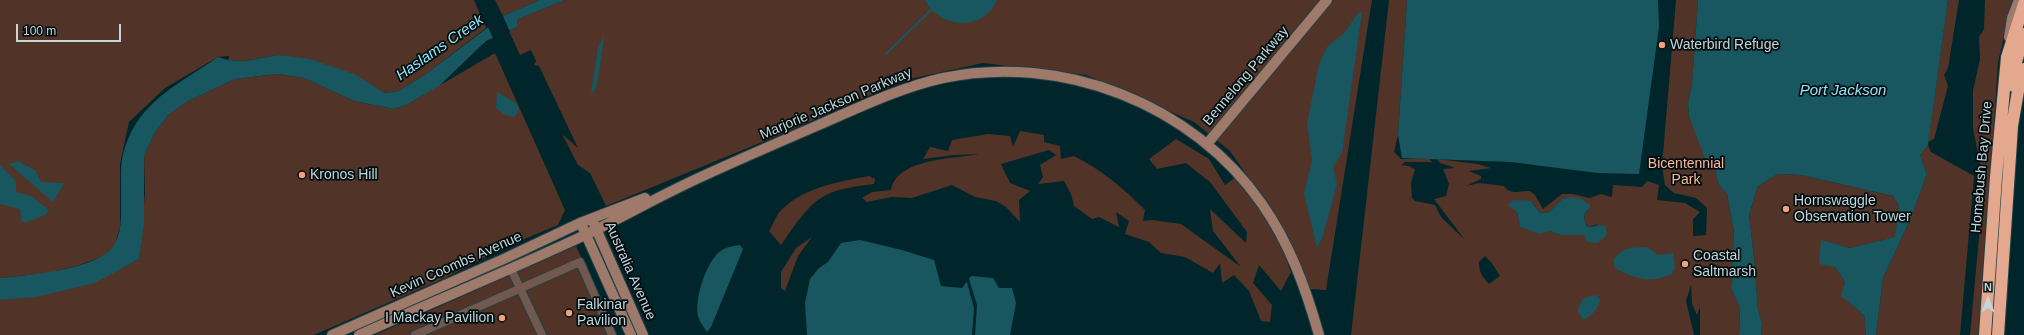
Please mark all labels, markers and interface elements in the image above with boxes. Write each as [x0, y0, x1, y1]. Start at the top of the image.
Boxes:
water label: Haslams Creek [393, 11, 487, 85]
scale bar [18, 16, 123, 42]
street label: Bennelong Parkway [1200, 23, 1292, 129]
text: 100 m [23, 24, 56, 38]
place label: Waterbird Refuge [1670, 37, 1779, 53]
marker: Waterbird Refuge [1657, 40, 1667, 50]
street label: Marjorie Jackson Parkway [758, 64, 914, 144]
water label: Port Jackson [1800, 82, 1886, 100]
street label: Homebush Bay Drive [1968, 100, 1996, 234]
park label: Bicentennial Park [1648, 156, 1724, 188]
place label: Kronos Hill [310, 167, 378, 183]
marker: Kronos Hill [297, 170, 307, 180]
place label: Hornswaggle Observation Tower [1794, 193, 1911, 226]
marker: Hornswaggle Observation Tower [1781, 204, 1791, 214]
street label: Australia Avenue [601, 219, 659, 323]
street label: Kevin Coombs Avenue [388, 228, 524, 302]
place label: Coastal Saltmarsh [1693, 248, 1756, 280]
marker: Coastal Saltmarsh [1680, 259, 1690, 269]
north arrow [1968, 279, 2008, 319]
text: N [1984, 281, 1992, 293]
place label: Falkinar Pavilion [577, 297, 627, 330]
marker: Falkinar Pavilion [564, 308, 574, 318]
place label: I Mackay Pavilion [385, 310, 494, 326]
marker: I Mackay Pavilion [497, 313, 507, 323]

